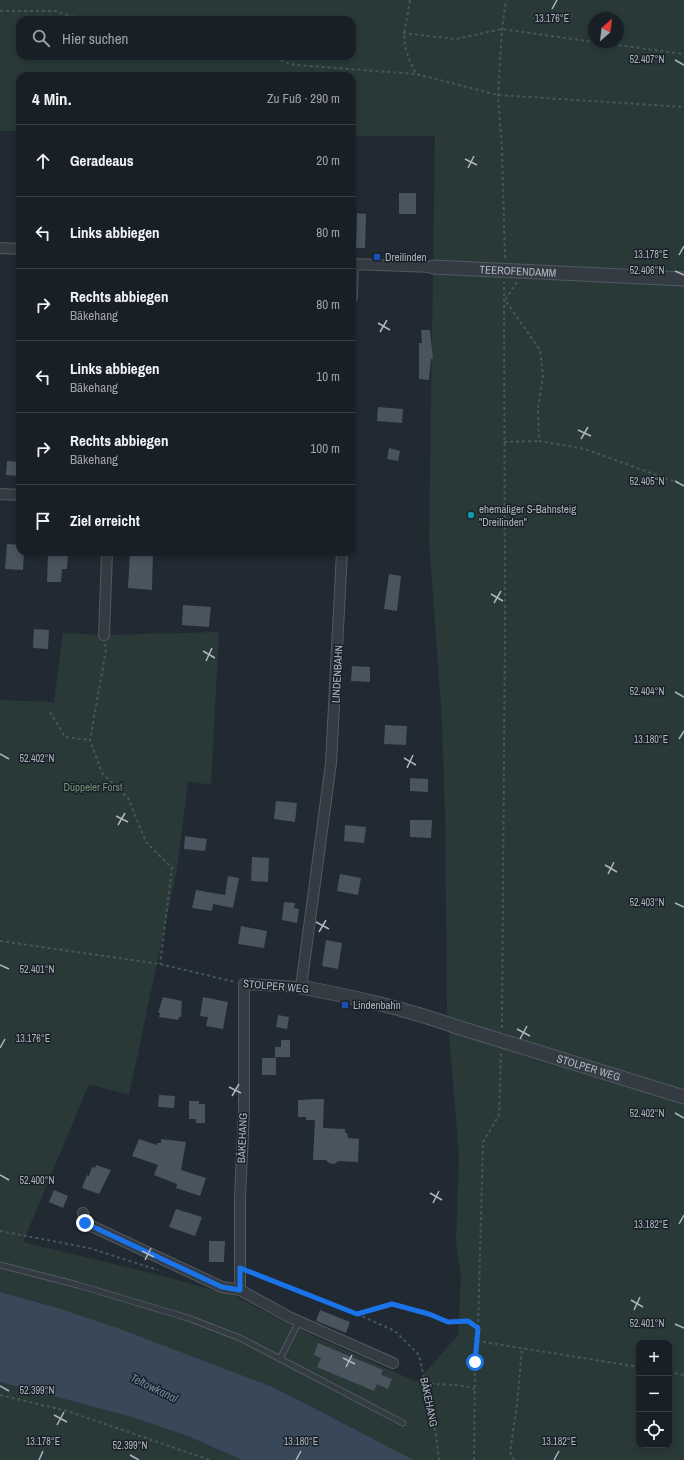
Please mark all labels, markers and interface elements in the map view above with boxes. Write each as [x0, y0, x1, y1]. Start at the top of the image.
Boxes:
text: 13.176°E [535, 12, 569, 25]
north arrow [588, 12, 624, 48]
search box [16, 16, 356, 60]
icon: search [30, 27, 52, 49]
text: Hier suchen [62, 28, 128, 49]
text: 52.407°N [630, 53, 665, 66]
text: 4 Min. [32, 87, 72, 110]
text: Zu Fuß · 290 m [267, 90, 340, 107]
icon: ahead [32, 150, 54, 172]
text: Geradeaus [70, 150, 134, 171]
text: 20 m [316, 152, 340, 169]
icon: left [32, 222, 54, 244]
text: Links abbiegen [70, 222, 160, 243]
text: 80 m [316, 224, 340, 241]
text: 13.178°E [634, 248, 668, 261]
place label: Dreilinden [385, 250, 427, 264]
marker: Dreilinden [372, 252, 382, 262]
street label: TEEROFENDAMM [479, 262, 557, 280]
text: 52.406°N [630, 264, 665, 277]
text: Rechts abbiegen [70, 286, 168, 307]
icon: right [32, 294, 54, 316]
text: 80 m [316, 296, 340, 313]
text: Bäkehang [70, 307, 118, 324]
text: Links abbiegen [70, 358, 160, 379]
icon: left [32, 366, 54, 388]
text: 10 m [316, 368, 340, 385]
text: Bäkehang [70, 379, 118, 396]
text: Rechts abbiegen [70, 430, 168, 451]
icon: right [32, 438, 54, 460]
text: 100 m [310, 440, 340, 457]
text: Bäkehang [70, 451, 118, 468]
text: 52.405°N [630, 475, 665, 488]
place label: ehemaliger S-Bahnsteig "Dreilinden" [479, 502, 576, 529]
icon: arrive [32, 510, 54, 532]
text: Ziel erreicht [70, 510, 140, 531]
marker: ehemaliger S-Bahnsteig "Dreilinden" [466, 510, 476, 520]
street label: LINDENBAHN [328, 645, 346, 703]
text: 52.404°N [630, 685, 665, 698]
text: 13.180°E [634, 733, 668, 746]
text: 52.402°N [20, 752, 55, 765]
park label: Düppeler Forst [63, 780, 123, 794]
text: 52.403°N [630, 896, 665, 909]
text: 52.401°N [20, 963, 55, 976]
street label: STOLPER WEG [243, 976, 309, 996]
place label: Lindenbahn [353, 998, 401, 1012]
marker: Lindenbahn [340, 1000, 350, 1010]
text: 13.176°E [16, 1032, 50, 1045]
street label: STOLPER WEG [555, 1051, 622, 1084]
text: 52.402°N [630, 1107, 665, 1120]
street label: BÄKEHANG [234, 1113, 250, 1163]
text: 52.400°N [20, 1174, 55, 1187]
route end [76, 1214, 94, 1232]
text: 13.182°E [634, 1218, 668, 1231]
text: 52.401°N [630, 1317, 665, 1330]
map controls [636, 1340, 672, 1448]
button: + [636, 1340, 672, 1376]
route start [466, 1353, 484, 1371]
water label: Teltowkanal [127, 1370, 181, 1407]
street label: BÄKEHANG [417, 1376, 441, 1428]
button: − [636, 1376, 672, 1412]
text: 52.399°N [20, 1384, 55, 1397]
button: locate [636, 1412, 672, 1448]
text: 13.178°E [26, 1435, 60, 1448]
text: 13.180°E [284, 1435, 318, 1448]
text: 13.182°E [542, 1435, 576, 1448]
text: 52.399°N [113, 1439, 148, 1452]

